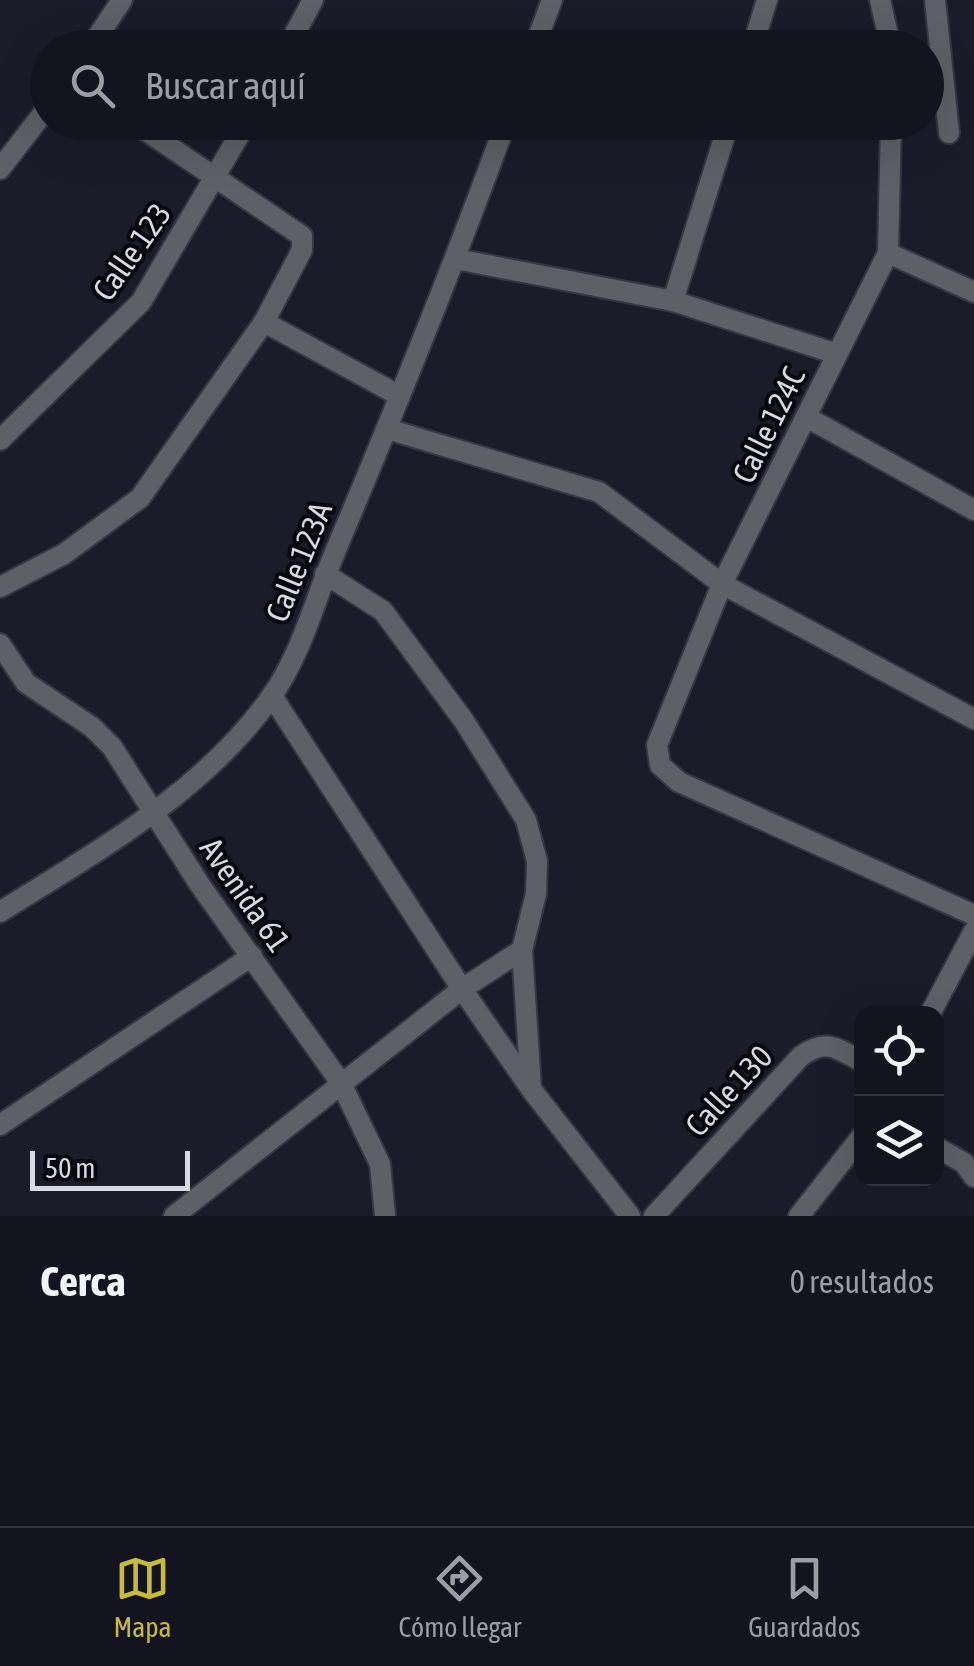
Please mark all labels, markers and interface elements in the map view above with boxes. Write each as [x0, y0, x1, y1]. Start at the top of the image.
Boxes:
search box [30, 30, 944, 140]
icon: search [65, 58, 120, 113]
text: Buscar aquí [145, 64, 306, 107]
street label: Calle 123 [85, 196, 178, 307]
street label: Calle 124C [725, 361, 812, 489]
street label: Calle 123A [258, 496, 339, 627]
street label: Avenida 61 [193, 831, 298, 959]
map controls [854, 1006, 944, 1186]
button: locate [854, 1006, 944, 1096]
street label: Calle 130 [678, 1038, 780, 1143]
button: layers [854, 1096, 944, 1186]
scale bar [30, 1146, 190, 1190]
text: 50 m [45, 1152, 95, 1184]
text: Cerca [40, 1257, 125, 1305]
text: 0 resultados [790, 1263, 934, 1300]
tab: Mapa [113, 1551, 172, 1643]
tab: Cómo llegar [398, 1551, 521, 1643]
tab: Guardados [748, 1551, 861, 1643]

